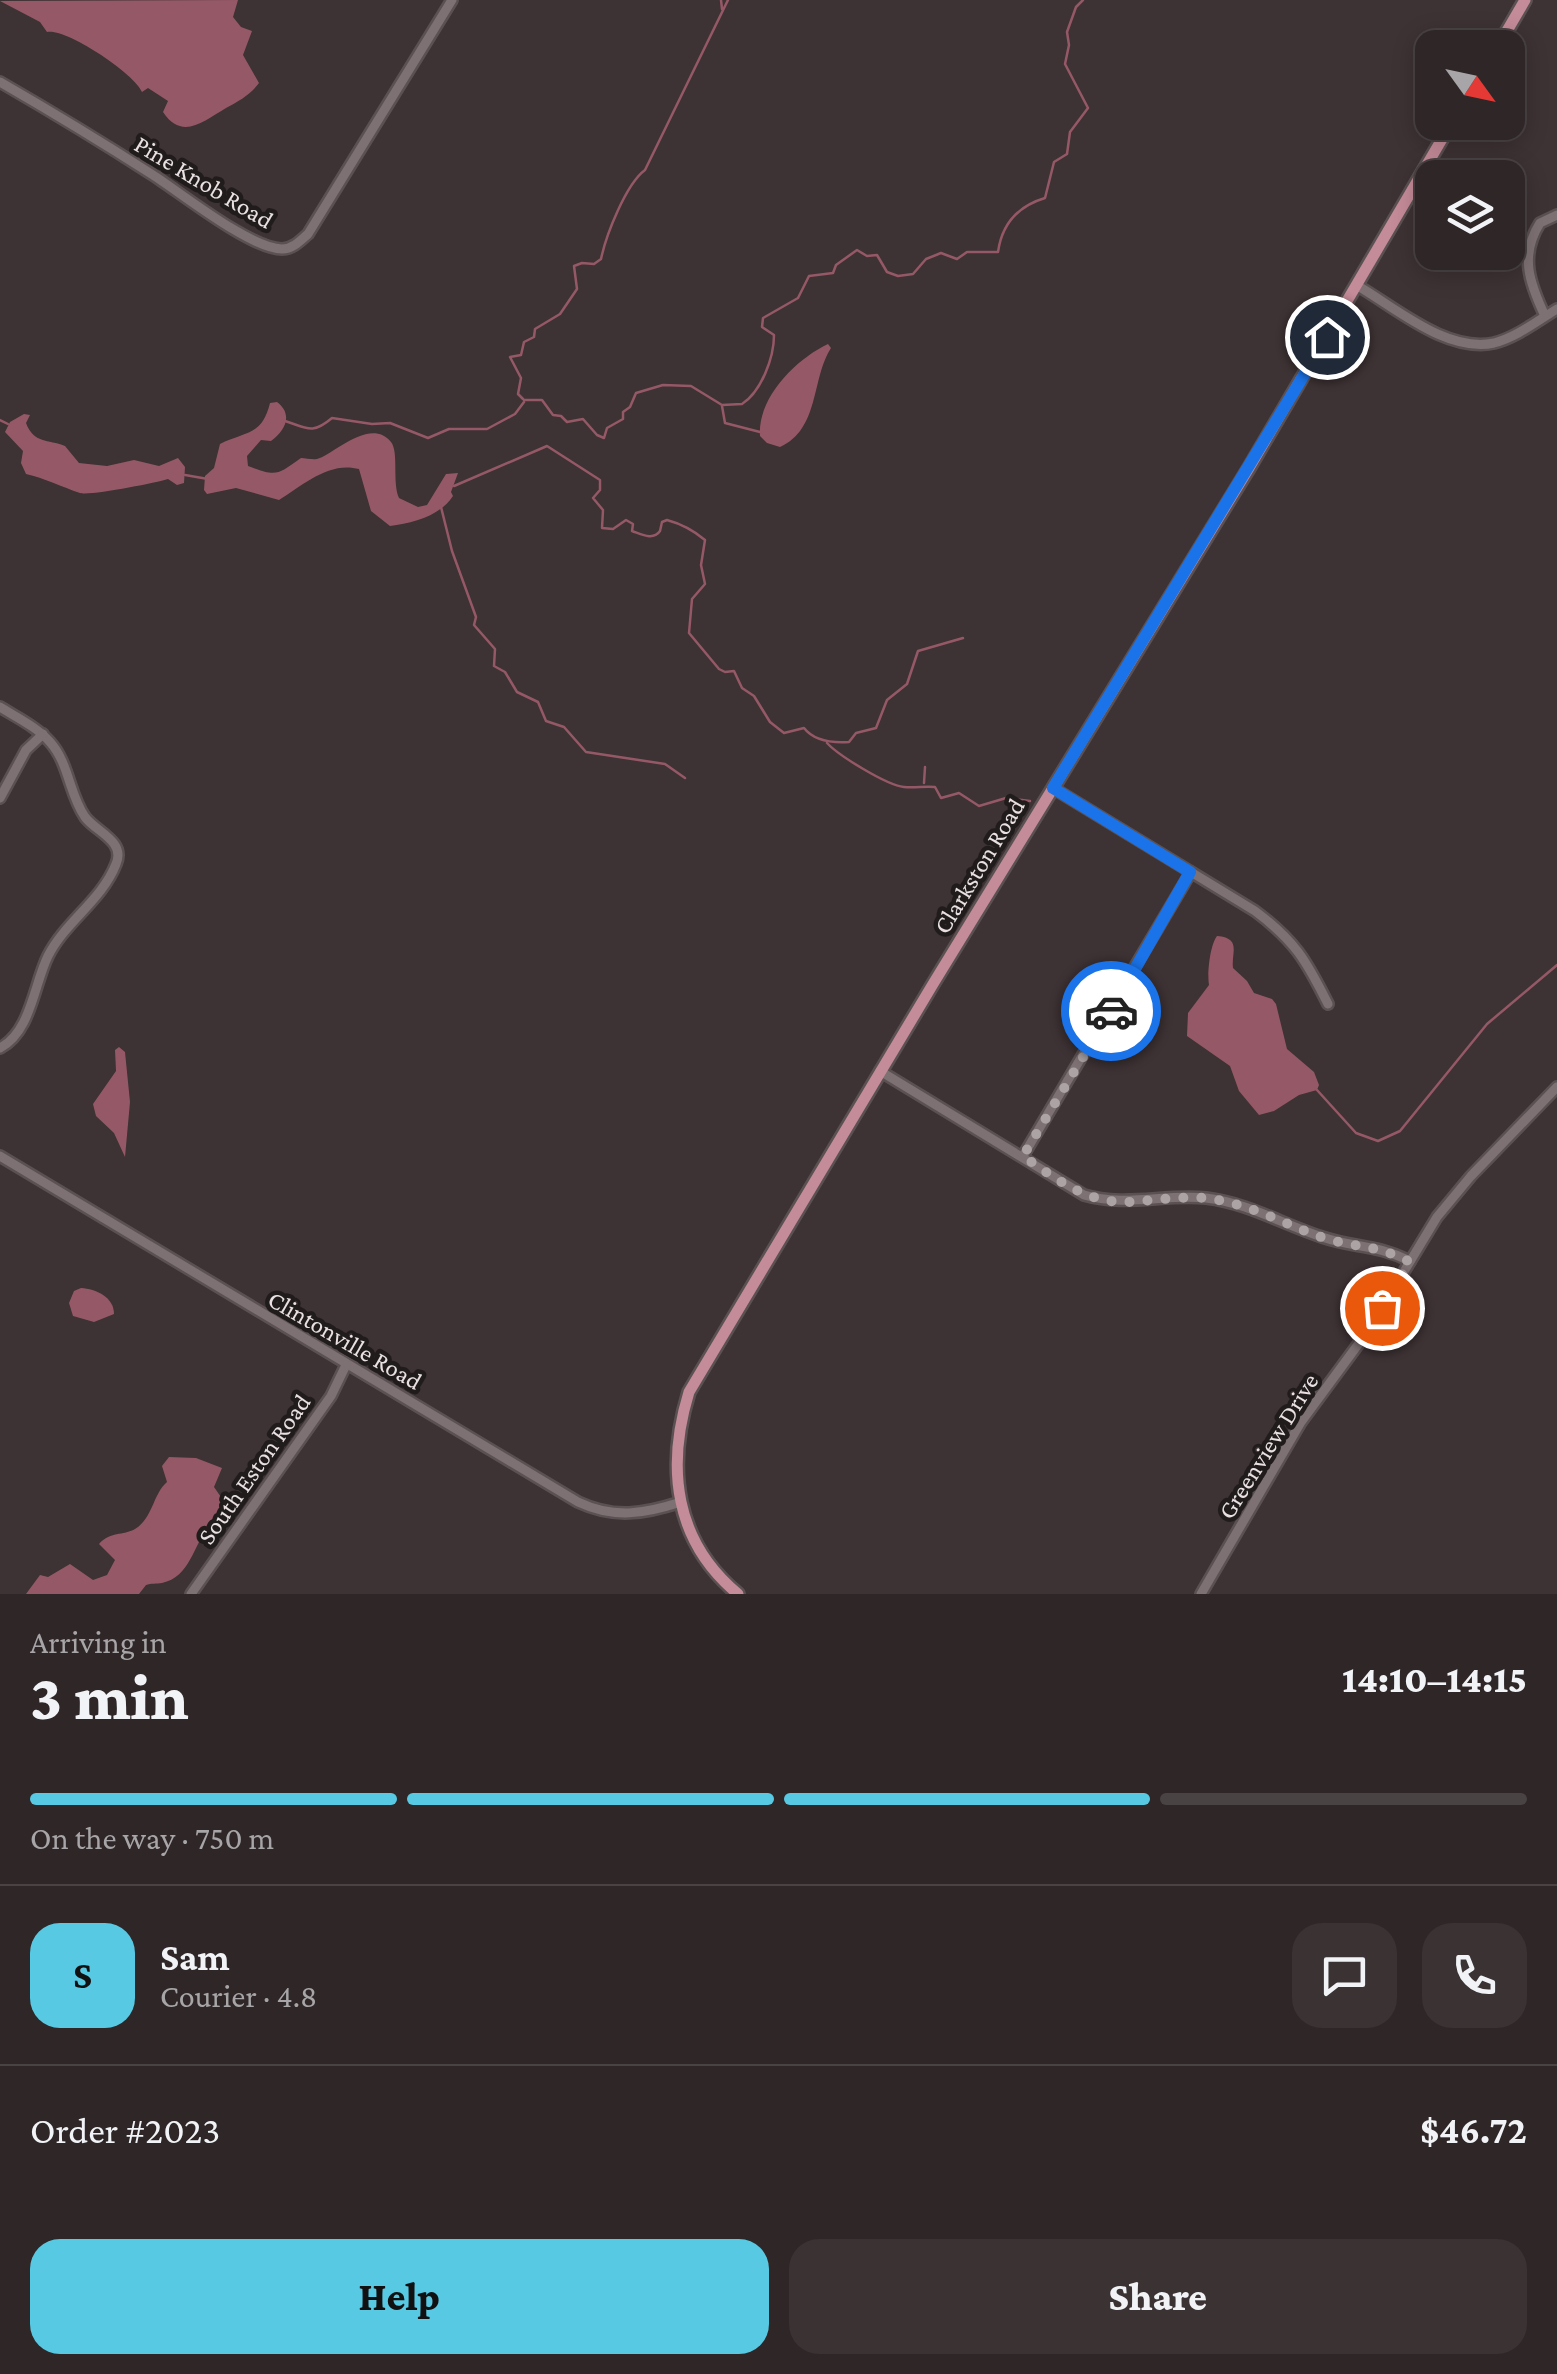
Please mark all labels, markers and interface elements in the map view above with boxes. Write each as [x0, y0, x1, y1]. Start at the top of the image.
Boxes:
north arrow [1415, 30, 1525, 140]
map controls [1415, 30, 1525, 270]
street label: Pine Knob Road [130, 130, 278, 234]
button: layers [1415, 160, 1525, 270]
pin [1285, 295, 1370, 380]
icon: home [1300, 310, 1355, 365]
street label: Clarkston Road [928, 794, 1030, 938]
courier [1061, 961, 1161, 1061]
icon: car [1084, 984, 1139, 1039]
pin [1340, 1266, 1425, 1351]
icon: bag [1355, 1281, 1410, 1336]
street label: Clintonville Road [263, 1285, 427, 1395]
street label: Greenview Drive [1213, 1368, 1323, 1524]
street label: South Eston Road [192, 1389, 316, 1549]
text: Arriving in [30, 1624, 167, 1660]
text: 14:10–14:15 [1342, 1658, 1527, 1700]
text: 3 min [30, 1661, 189, 1733]
text: On the way · 750 m [30, 1820, 274, 1856]
button: chat [1292, 1923, 1397, 2028]
button: phone [1422, 1923, 1527, 2028]
text: Sam [160, 1936, 230, 1978]
text: S [73, 1954, 92, 1996]
text: Courier · 4.8 [160, 1978, 317, 2014]
text: Order #2023 [30, 2109, 220, 2151]
text: $46.72 [1420, 2109, 1527, 2151]
button: Help [30, 2239, 769, 2354]
button: Share [789, 2239, 1527, 2354]

